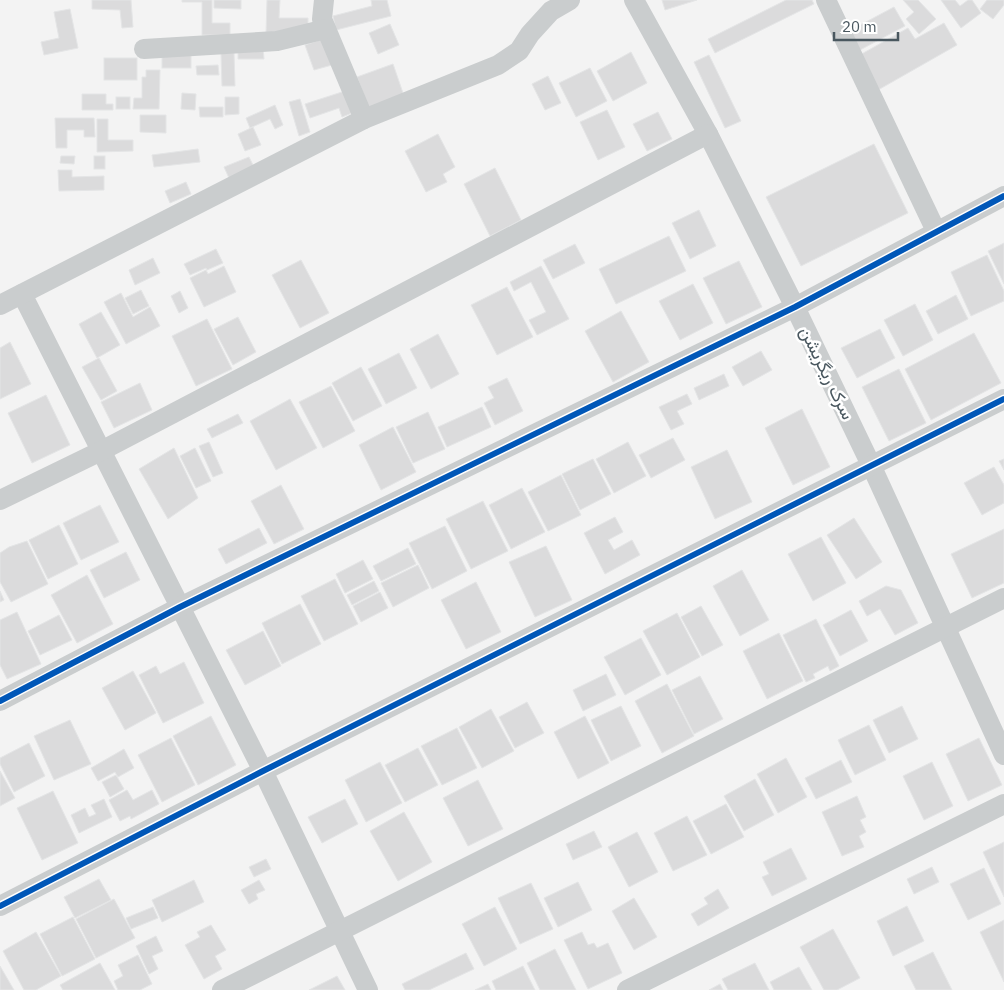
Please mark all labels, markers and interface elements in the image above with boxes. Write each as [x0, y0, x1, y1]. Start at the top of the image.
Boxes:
scale bar [834, 10, 898, 42]
text: 20 m [842, 17, 877, 36]
street label: سرک ریگریشن [795, 322, 860, 423]

